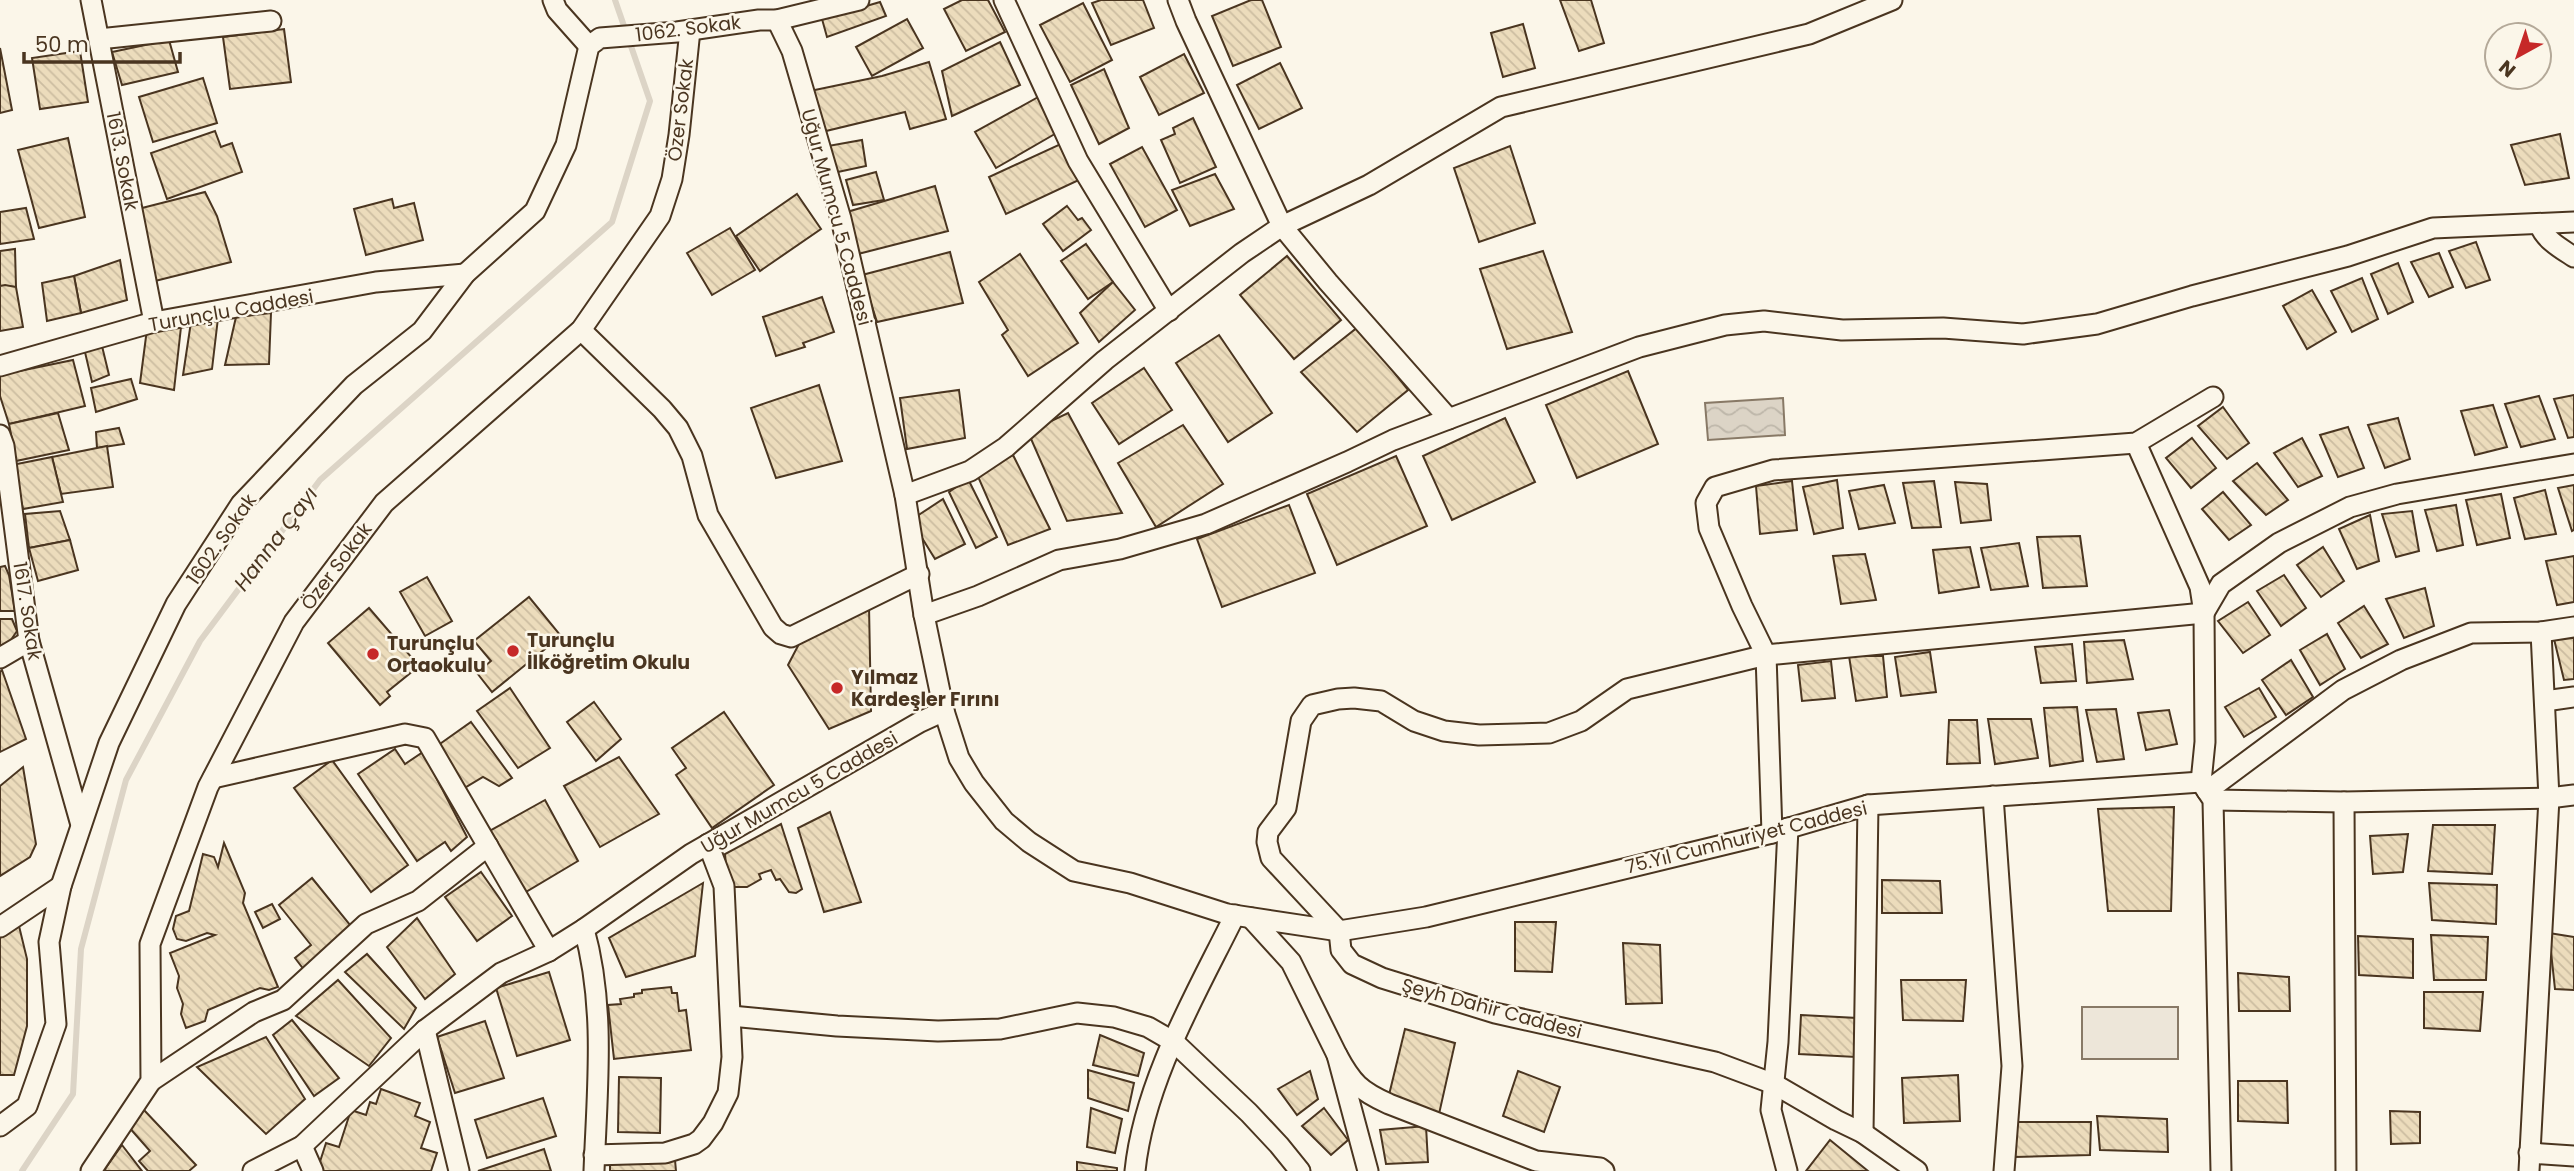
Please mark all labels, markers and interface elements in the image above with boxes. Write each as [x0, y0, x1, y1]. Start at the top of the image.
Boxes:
street label: 1062. Sokak [634, 9, 742, 48]
scale bar [24, 21, 180, 65]
north arrow [2483, 21, 2553, 91]
text: 50 m [35, 30, 89, 59]
text: N [2493, 54, 2522, 84]
street label: Özer Sokak [661, 57, 700, 163]
street label: Uğur Mumcu 5 Caddesi [795, 106, 878, 329]
street label: 1613. Sokak [100, 109, 145, 213]
street label: Turunçlu Caddesi [147, 283, 316, 338]
water label: Hanna Çayı [227, 481, 324, 597]
street label: 1602. Sokak [180, 488, 263, 590]
street label: Özer Sokak [295, 517, 378, 616]
street label: 1617. Sokak [6, 560, 49, 662]
place label: Turunçlu İlköğretim Okulu [527, 627, 690, 676]
place label: Turunçlu Ortaokulu [387, 630, 486, 679]
marker: Turunçlu İlköğretim Okulu [505, 643, 521, 659]
marker: Turunçlu Ortaokulu [365, 646, 381, 662]
place label: Yılmaz Kardeşler Fırını [851, 664, 1000, 713]
marker: Yılmaz Kardeşler Fırını [829, 680, 845, 696]
street label: Uğur Mumcu 5 Caddesi [696, 725, 903, 860]
street label: 75.Yıl Cumhuriyet Caddesi [1622, 794, 1870, 881]
street label: Şeyh Dahir Caddesi [1399, 971, 1585, 1046]

